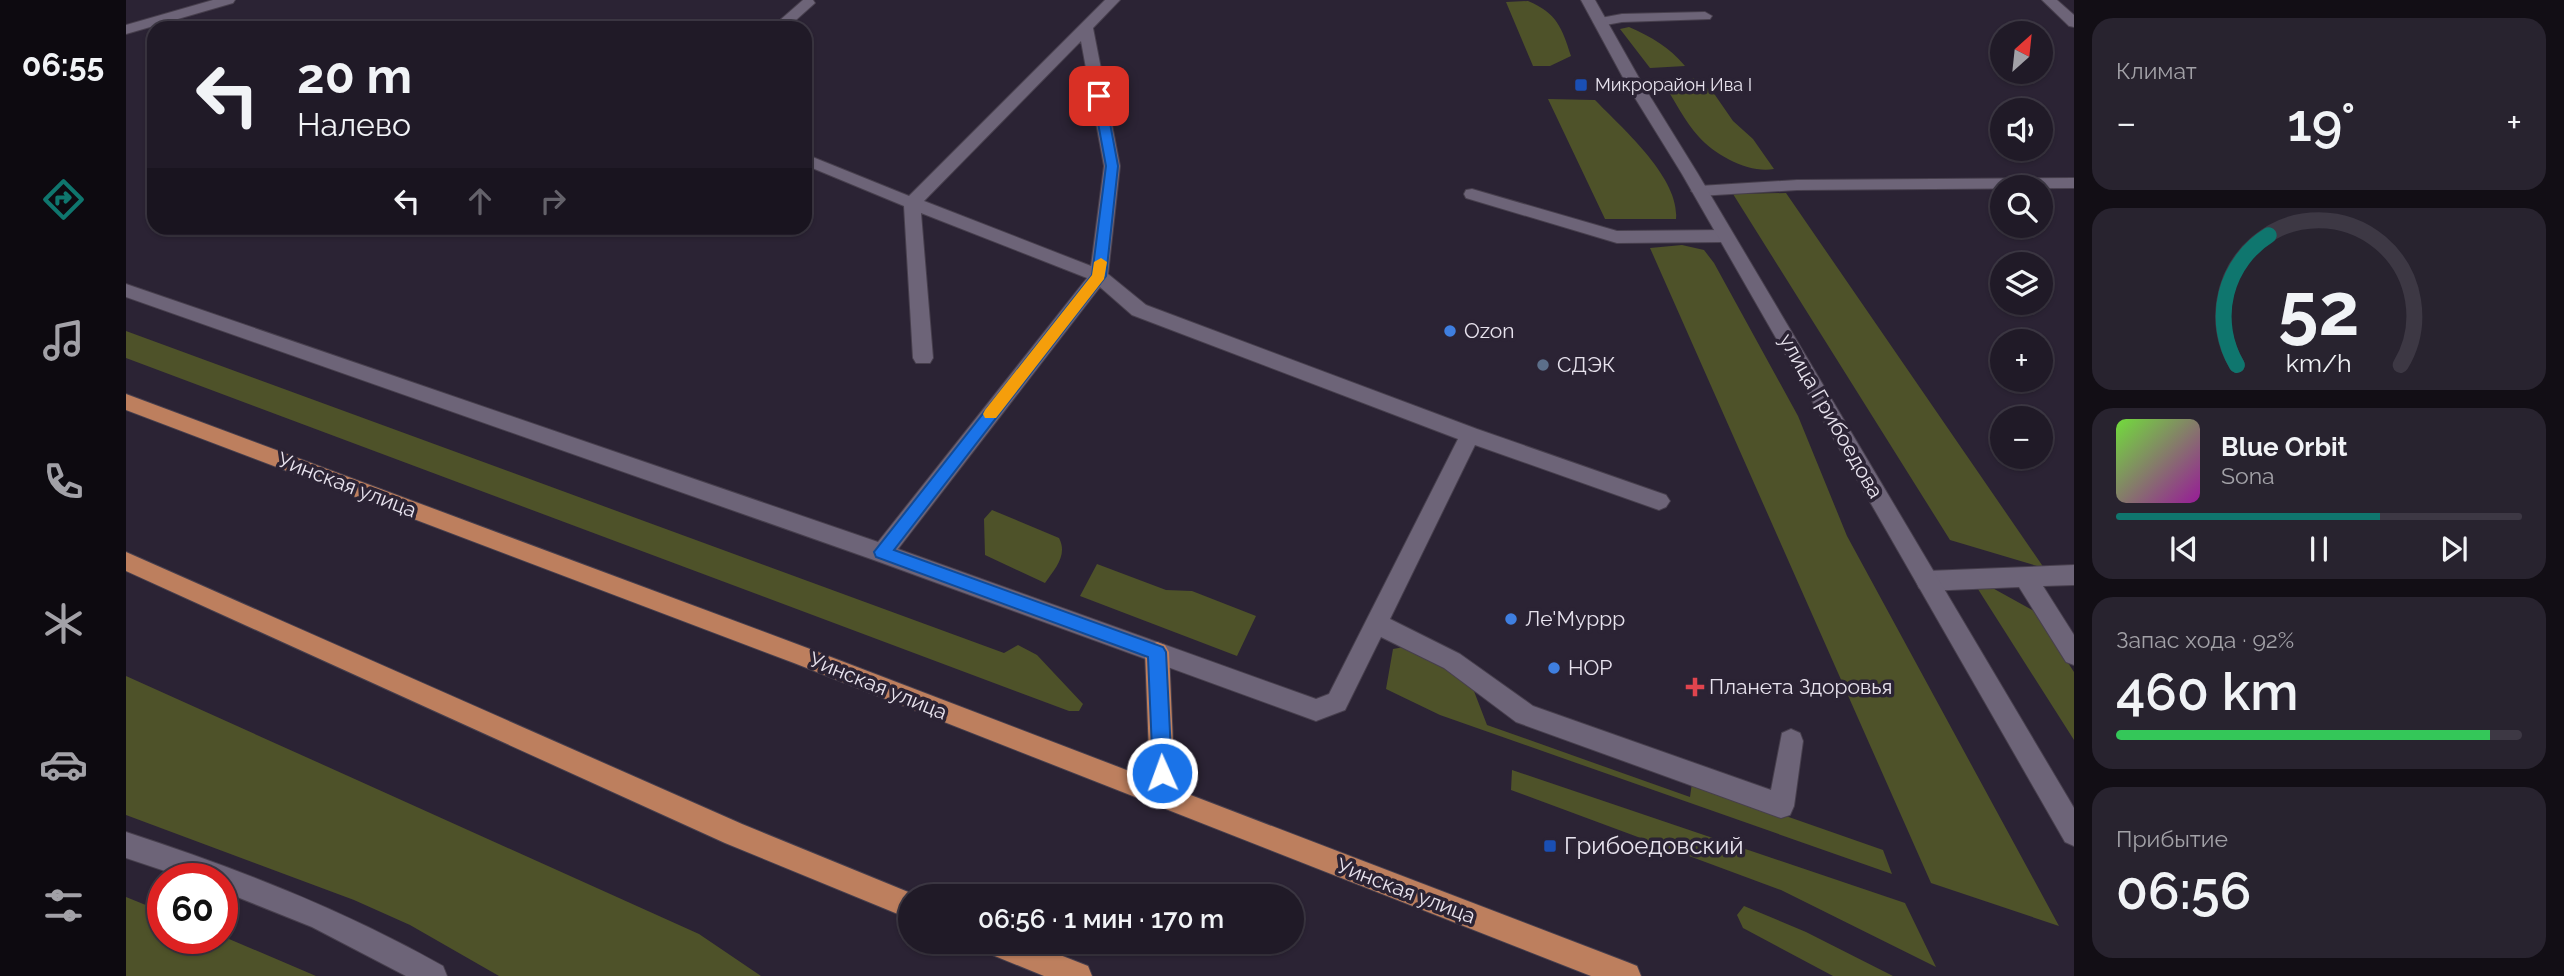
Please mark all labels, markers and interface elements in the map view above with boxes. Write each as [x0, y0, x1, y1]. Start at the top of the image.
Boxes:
north arrow [1990, 21, 2053, 84]
map controls [1990, 21, 2053, 469]
text: 06:55 [22, 46, 104, 83]
text: 20 m [297, 47, 412, 104]
icon: left [182, 49, 273, 140]
text: Климат [2116, 57, 2197, 84]
pin [1069, 66, 1129, 126]
place label: Микрорайон Ива I [1595, 74, 1752, 95]
icon: arrive [1080, 77, 1118, 115]
marker: Микрорайон Ива I [1573, 77, 1589, 93]
text: 19° [2287, 92, 2355, 153]
button: sound [1990, 98, 2053, 161]
text: − [2116, 100, 2136, 145]
text: + [2506, 100, 2522, 145]
text: Налево [297, 106, 411, 143]
icon: directions [39, 175, 88, 224]
button: search [1990, 175, 2053, 238]
icon: left [388, 182, 426, 220]
icon: ahead [461, 182, 499, 220]
icon: right [534, 182, 572, 220]
button: layers [1990, 252, 2053, 315]
text: 52 [2278, 267, 2360, 352]
icon: music [39, 316, 88, 365]
place label: Ozon [1464, 318, 1515, 343]
marker: Ozon [1442, 323, 1458, 339]
street label: улица Грибоедова [1774, 329, 1889, 503]
button: + [1990, 329, 2053, 392]
text: km/h [2286, 347, 2352, 377]
place label: СДЭК [1557, 352, 1615, 377]
marker: СДЭК [1535, 357, 1551, 373]
button: − [1990, 406, 2053, 469]
text: Blue Orbit [2221, 432, 2348, 462]
street label: Уинская улица [274, 447, 420, 522]
icon: phone [39, 457, 88, 506]
text: Sona [2221, 462, 2275, 489]
icon: previous [2165, 530, 2203, 568]
icon: pause [2300, 530, 2338, 568]
icon: next [2435, 530, 2473, 568]
icon: climate [39, 599, 88, 648]
place label: Ле'Муррр [1525, 606, 1625, 631]
marker: Ле'Муррр [1503, 611, 1519, 627]
text: Запас хода · 92% [2116, 626, 2294, 653]
street label: Уинская улица [806, 646, 951, 725]
place label: HOP [1568, 655, 1612, 680]
marker: HOP [1546, 660, 1562, 676]
text: 460 km [2116, 661, 2298, 722]
place label: Планета Здоровья [1709, 674, 1892, 699]
marker: Планета Здоровья [1687, 679, 1703, 695]
position arrow [1125, 736, 1199, 810]
icon: car [39, 740, 88, 789]
text: Прибытие [2116, 825, 2228, 852]
place label: Грибоедовский [1564, 831, 1744, 860]
marker: Грибоедовский [1542, 838, 1558, 854]
street label: Уинская улица [1333, 853, 1479, 928]
text: 06:56 [2116, 860, 2251, 921]
speed limit sign: 60 [147, 863, 238, 954]
icon: filters [39, 881, 88, 930]
text: 06:56 · 1 мин · 170 m [978, 904, 1224, 934]

